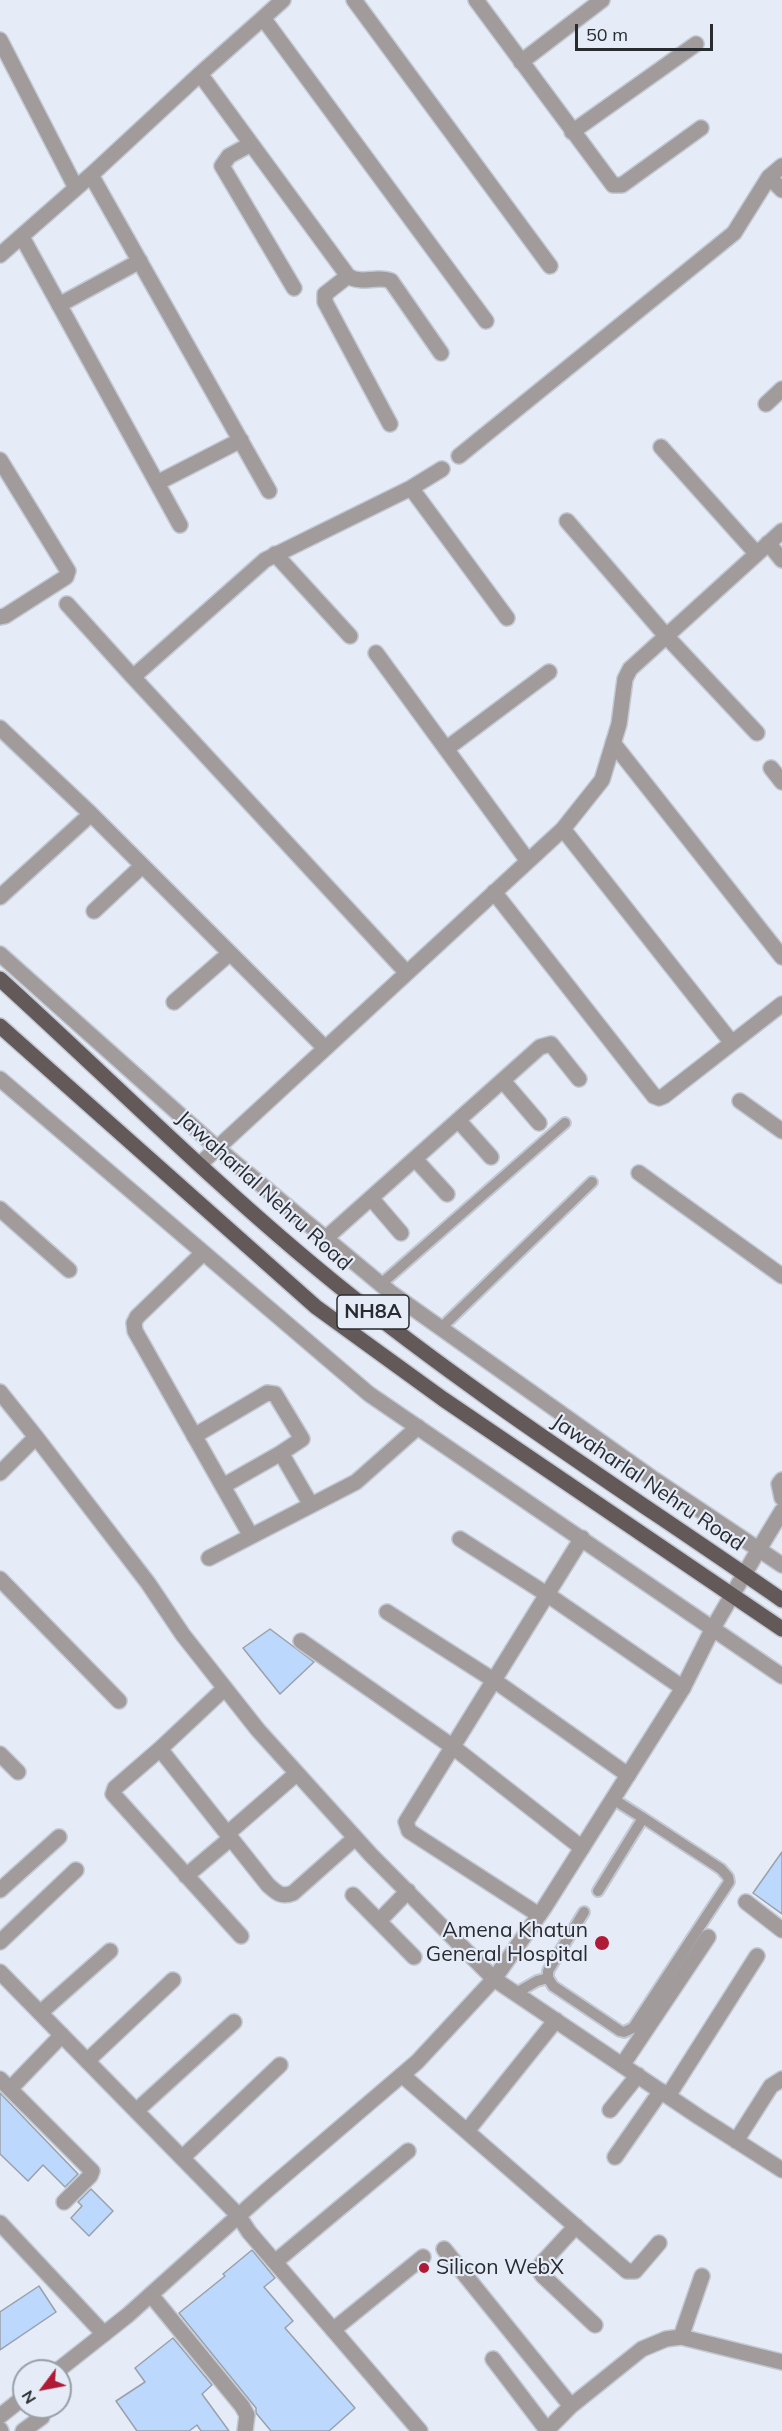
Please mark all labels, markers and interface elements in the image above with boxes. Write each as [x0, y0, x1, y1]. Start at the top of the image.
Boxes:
scale bar [578, 12, 716, 50]
text: 50 m [586, 23, 628, 46]
street label: Jawaharlal Nehru Road [171, 1106, 357, 1276]
road number: NH8A [337, 1295, 409, 1329]
street label: Jawaharlal Nehru Road [547, 1409, 749, 1557]
place label: Amena Khatun General Hospital [426, 1918, 588, 1968]
marker: Amena Khatun General Hospital [593, 1934, 611, 1952]
place label: Silicon WebX [436, 2255, 564, 2281]
marker: Silicon WebX [417, 2261, 431, 2275]
north arrow [12, 2359, 72, 2419]
text: N [17, 2387, 40, 2408]

